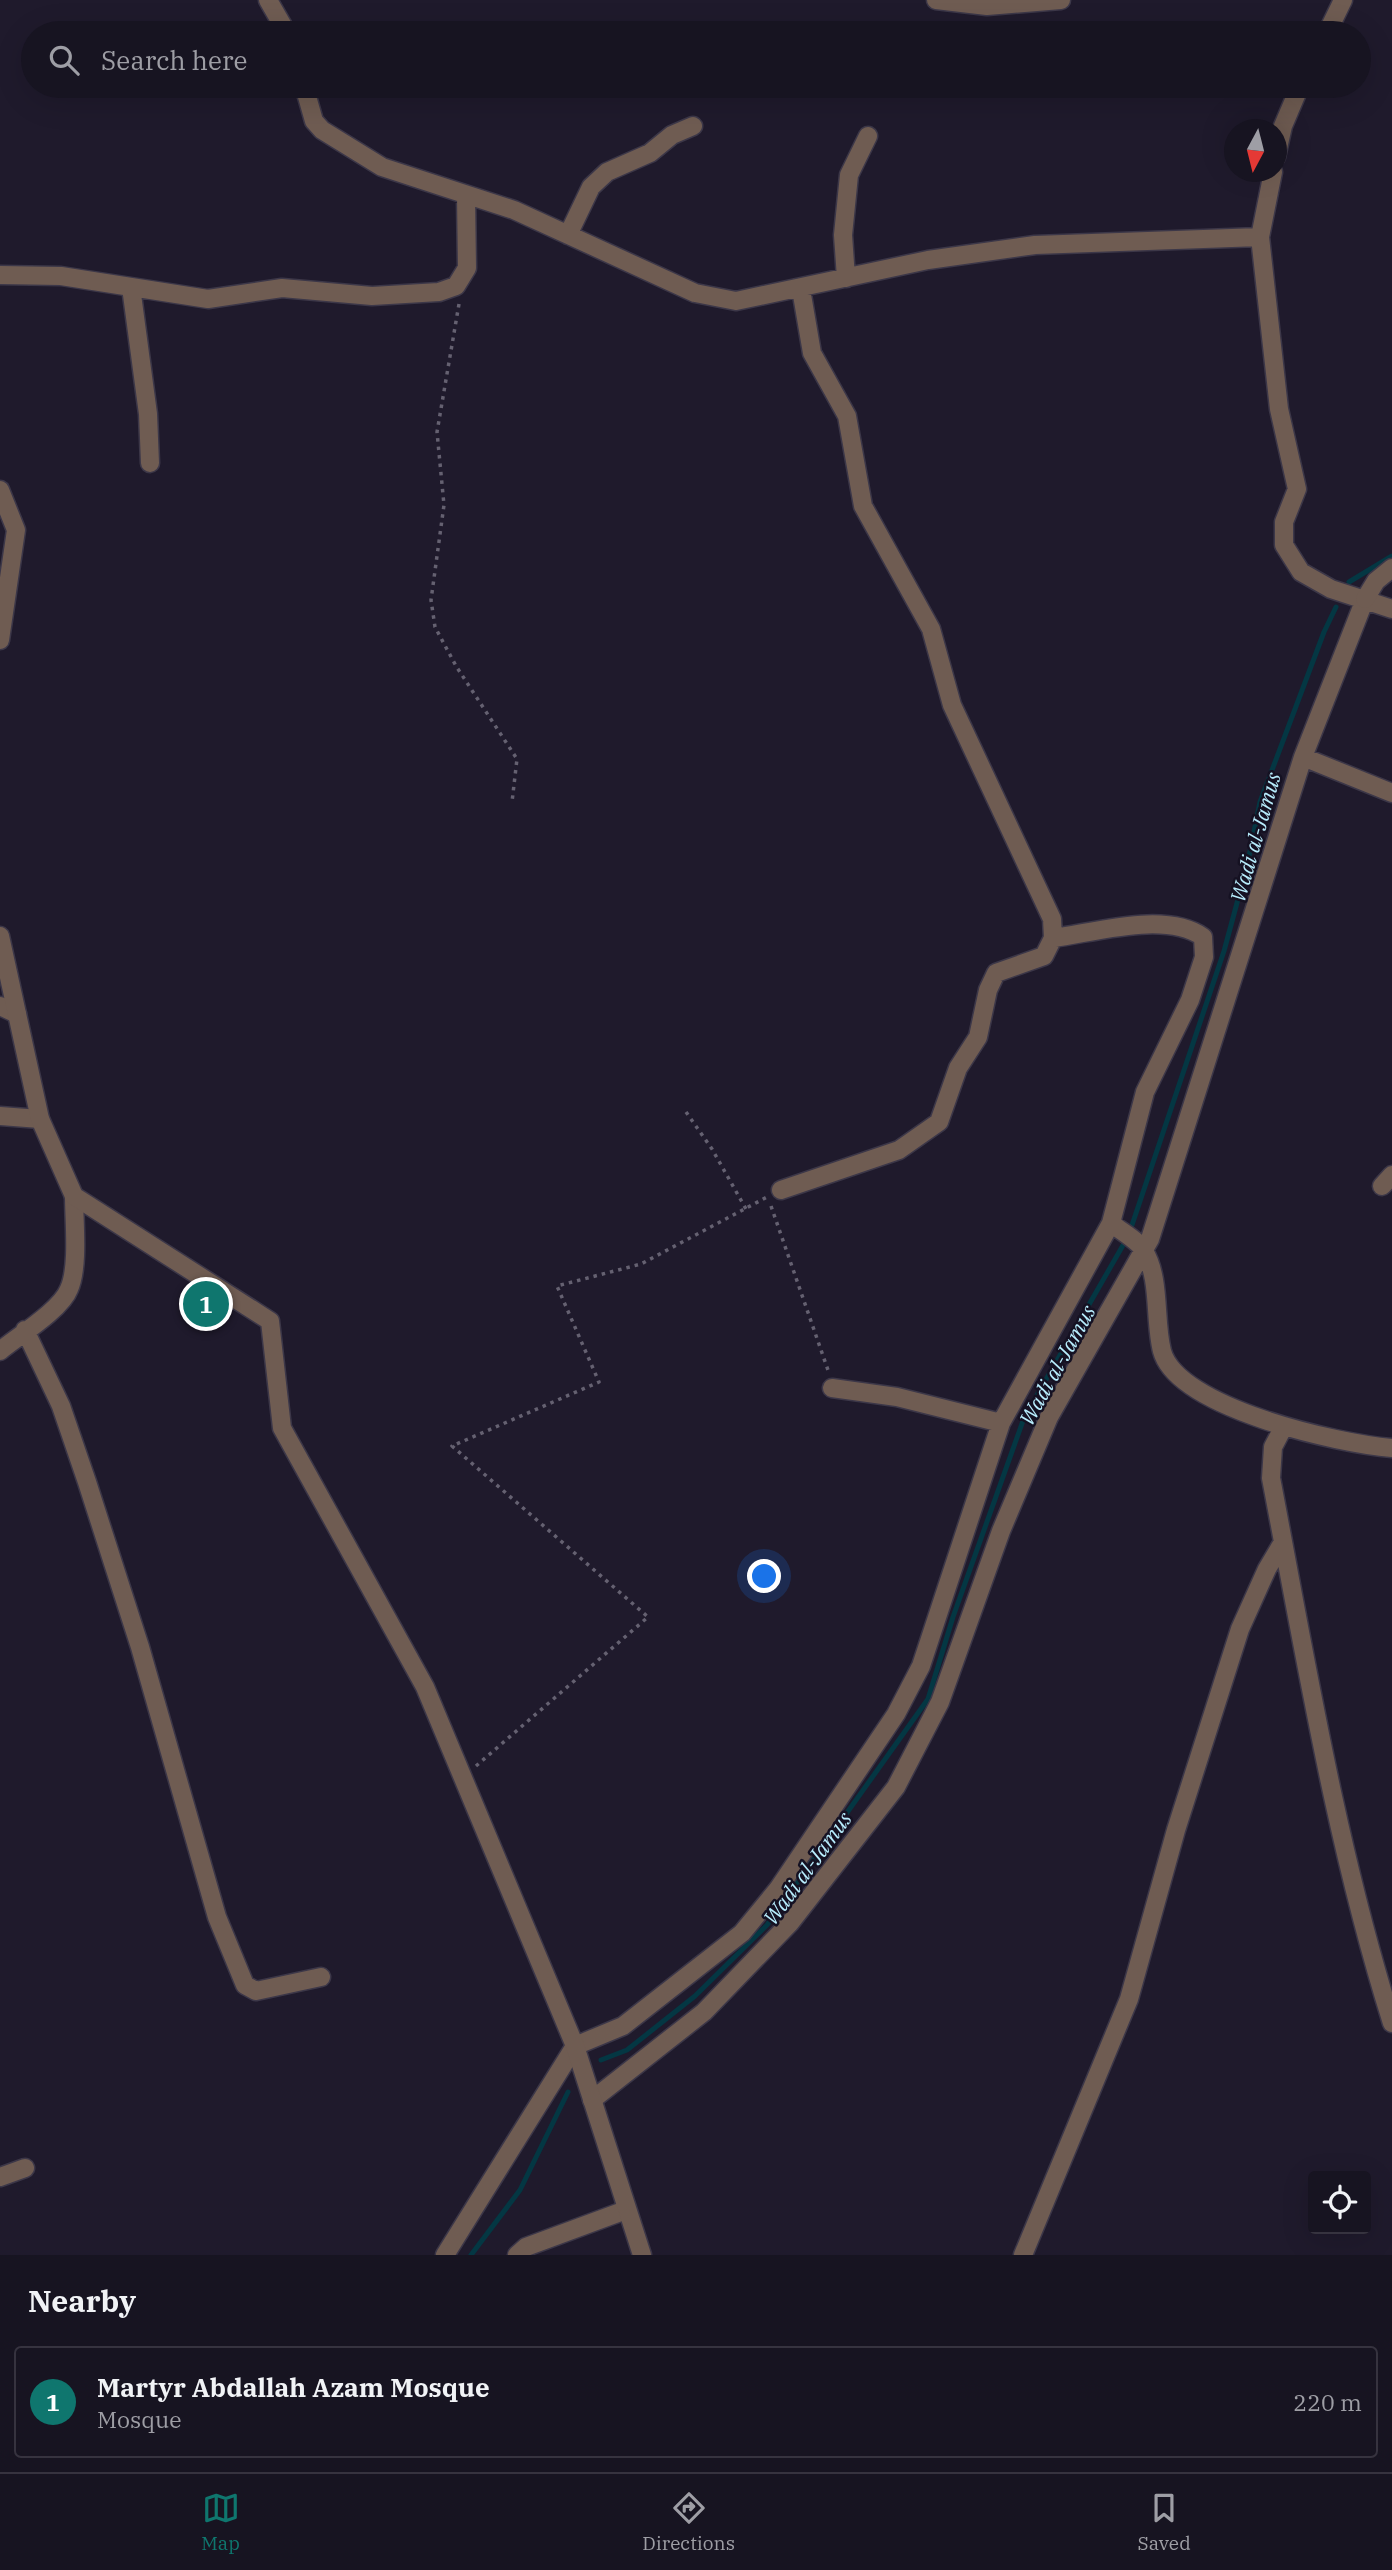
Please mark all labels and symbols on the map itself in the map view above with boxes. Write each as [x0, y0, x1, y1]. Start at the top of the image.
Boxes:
north arrow [1224, 119, 1287, 182]
water label: Wadi al-Jamus [1223, 769, 1287, 905]
pin: 1 [183, 1278, 229, 1330]
water label: Wadi al-Jamus [1012, 1300, 1102, 1430]
your location [747, 1559, 781, 1593]
water label: Wadi al-Jamus [756, 1806, 858, 1930]

